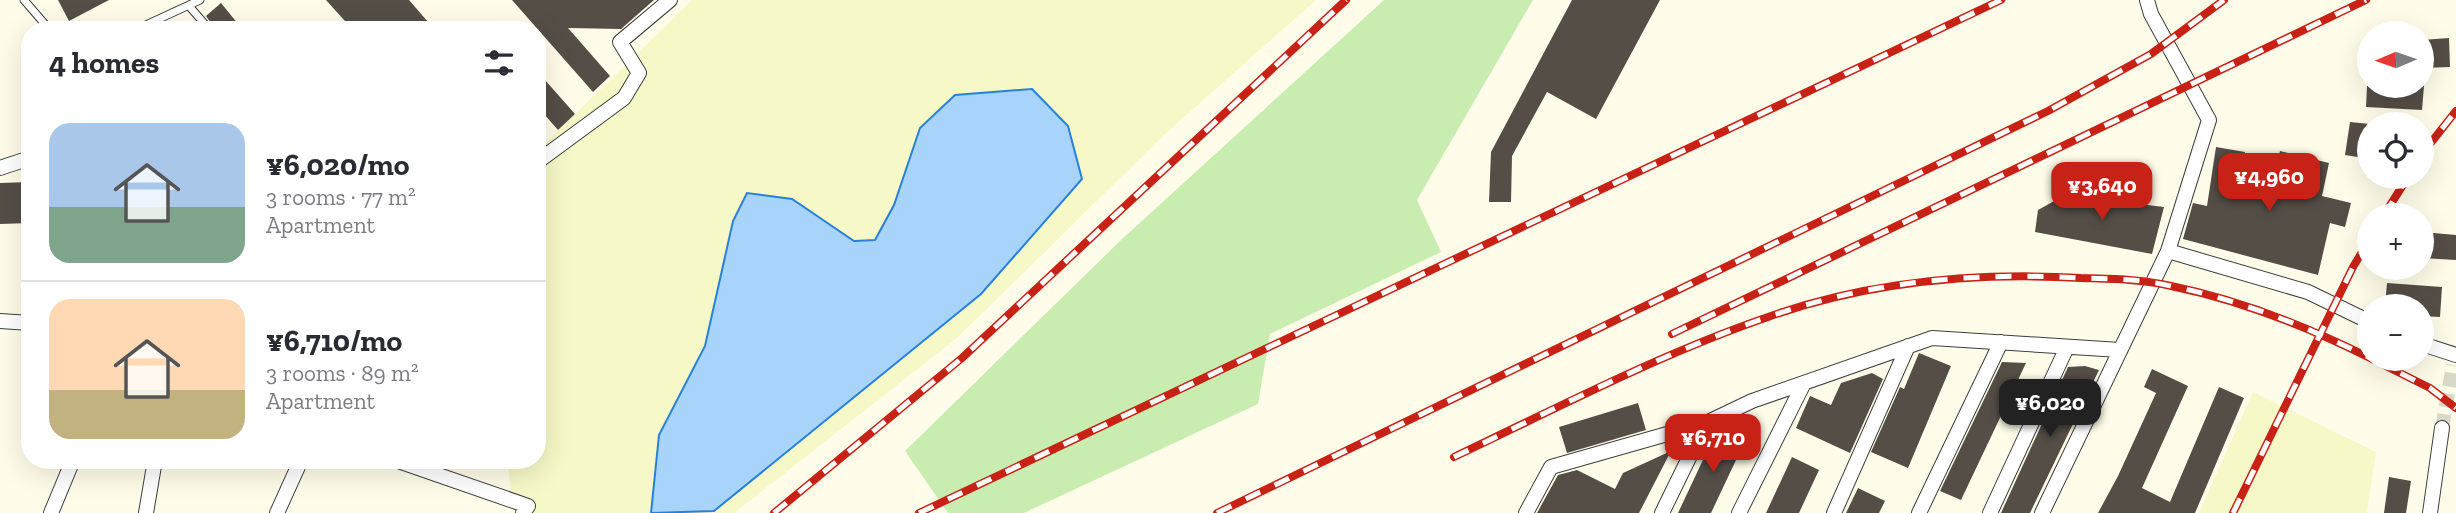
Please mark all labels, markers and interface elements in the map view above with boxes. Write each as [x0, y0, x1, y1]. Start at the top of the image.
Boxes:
north arrow [2357, 21, 2434, 98]
map controls [2357, 21, 2434, 371]
icon: filters [480, 44, 518, 82]
text: 4 homes [49, 45, 159, 81]
button: locate [2357, 112, 2434, 189]
text: ¥6,020/mo [266, 147, 409, 183]
icon: home [105, 151, 189, 235]
pin: ¥4,960 [2212, 154, 2326, 213]
pin: ¥3,640 [2045, 162, 2159, 222]
text: ¥4,960 [2234, 162, 2304, 190]
text: ¥3,640 [2067, 171, 2137, 199]
text: 3 rooms · 77 m² [266, 183, 416, 211]
button: + [2357, 203, 2434, 280]
text: Apartment [266, 211, 375, 239]
button: − [2357, 294, 2434, 371]
text: ¥6,710/mo [266, 323, 402, 359]
icon: home [105, 327, 189, 411]
text: 3 rooms · 89 m² [266, 359, 419, 387]
pin: ¥6,020 [1993, 380, 2107, 439]
text: Apartment [266, 387, 375, 415]
text: ¥6,020 [2015, 388, 2085, 416]
pin: ¥6,710 [1656, 414, 1770, 474]
text: ¥6,710 [1681, 423, 1745, 451]

